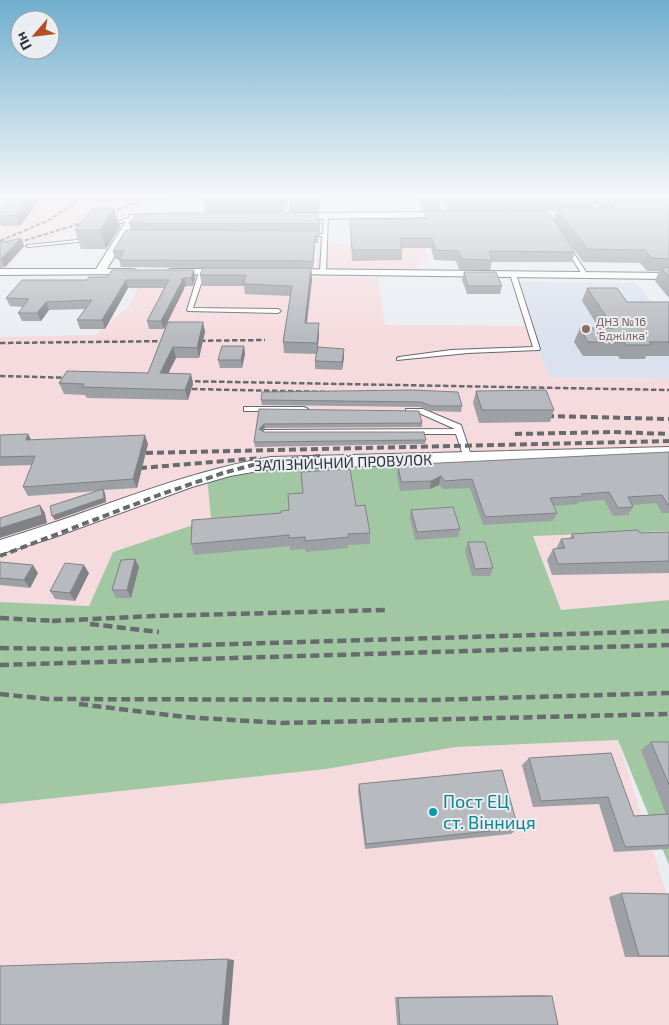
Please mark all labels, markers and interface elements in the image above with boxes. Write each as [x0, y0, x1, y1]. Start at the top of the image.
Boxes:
north arrow [10, 10, 60, 60]
text: Пн [11, 29, 35, 53]
place label: ДНЗ №16 'Бджілка' [596, 314, 647, 342]
marker: ДНЗ №16 'Бджілка' [580, 323, 592, 335]
street label: ЗАЛІЗНИЧНИЙ ПРОВУЛОК [254, 450, 432, 474]
place label: Пост ЕЦ ст. Вінниця [443, 790, 536, 833]
marker: Пост ЕЦ ст. Вінниця [427, 806, 439, 818]

